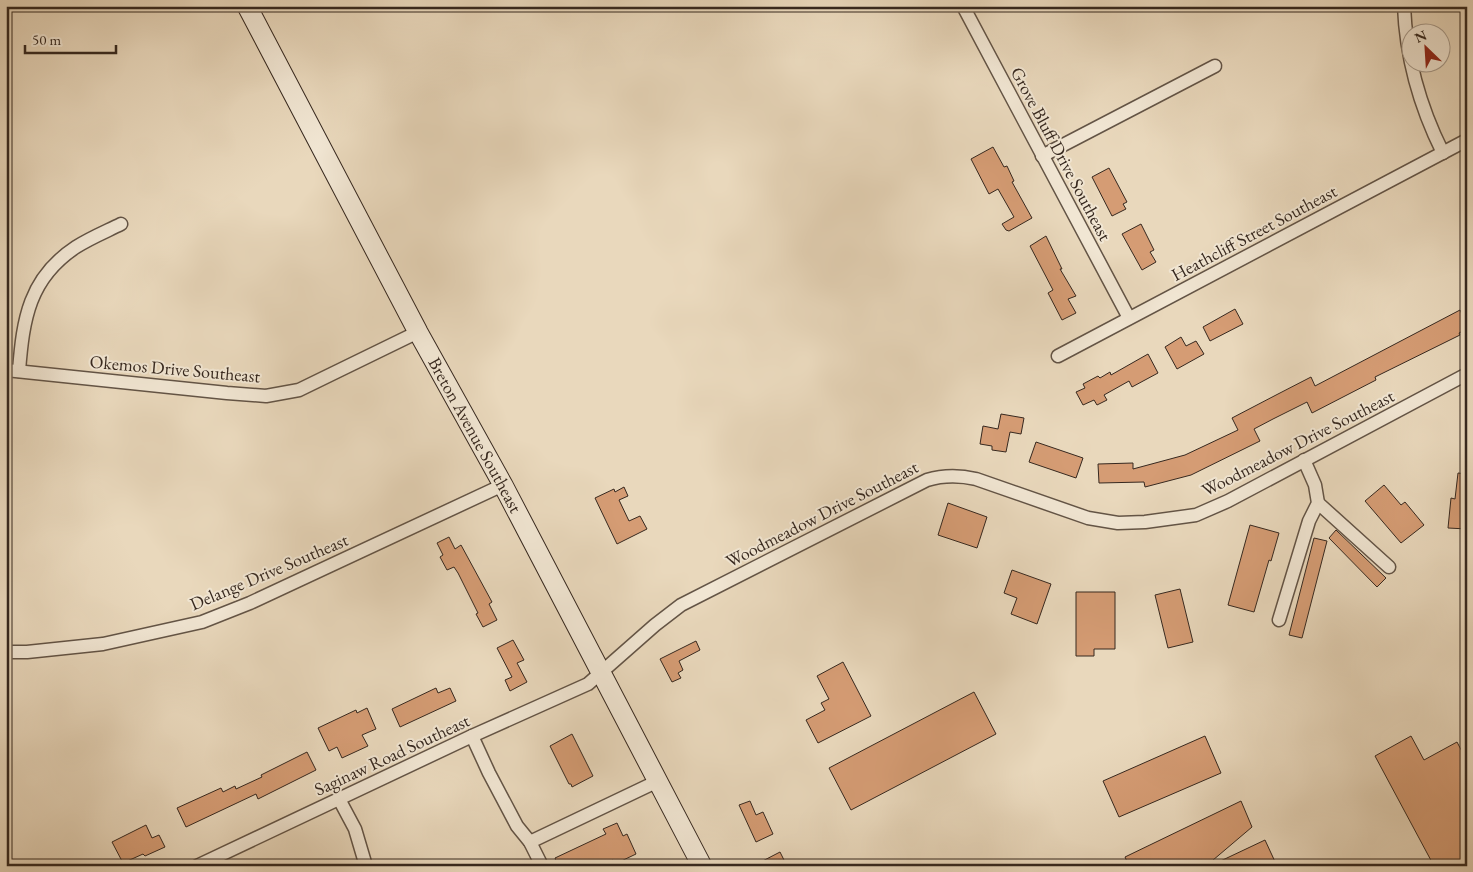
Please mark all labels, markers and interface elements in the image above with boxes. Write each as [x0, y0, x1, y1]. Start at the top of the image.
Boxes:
scale bar [25, 22, 116, 54]
north arrow [1400, 22, 1450, 72]
text: N [1412, 25, 1430, 47]
text: 50 m [32, 30, 61, 49]
street label: Grove Bluff Drive Southeast [1006, 63, 1117, 245]
street label: Heathcliff Street Southeast [1167, 179, 1341, 286]
street label: Okemos Drive Southeast [89, 350, 262, 387]
street label: Breton Avenue Southeast [423, 353, 528, 517]
street label: Woodmeadow Drive Southeast [1198, 384, 1398, 501]
street label: Woodmeadow Drive Southeast [722, 455, 922, 572]
street label: Delange Drive Southeast [186, 528, 352, 615]
street label: Saginaw Road Southeast [310, 708, 473, 801]

